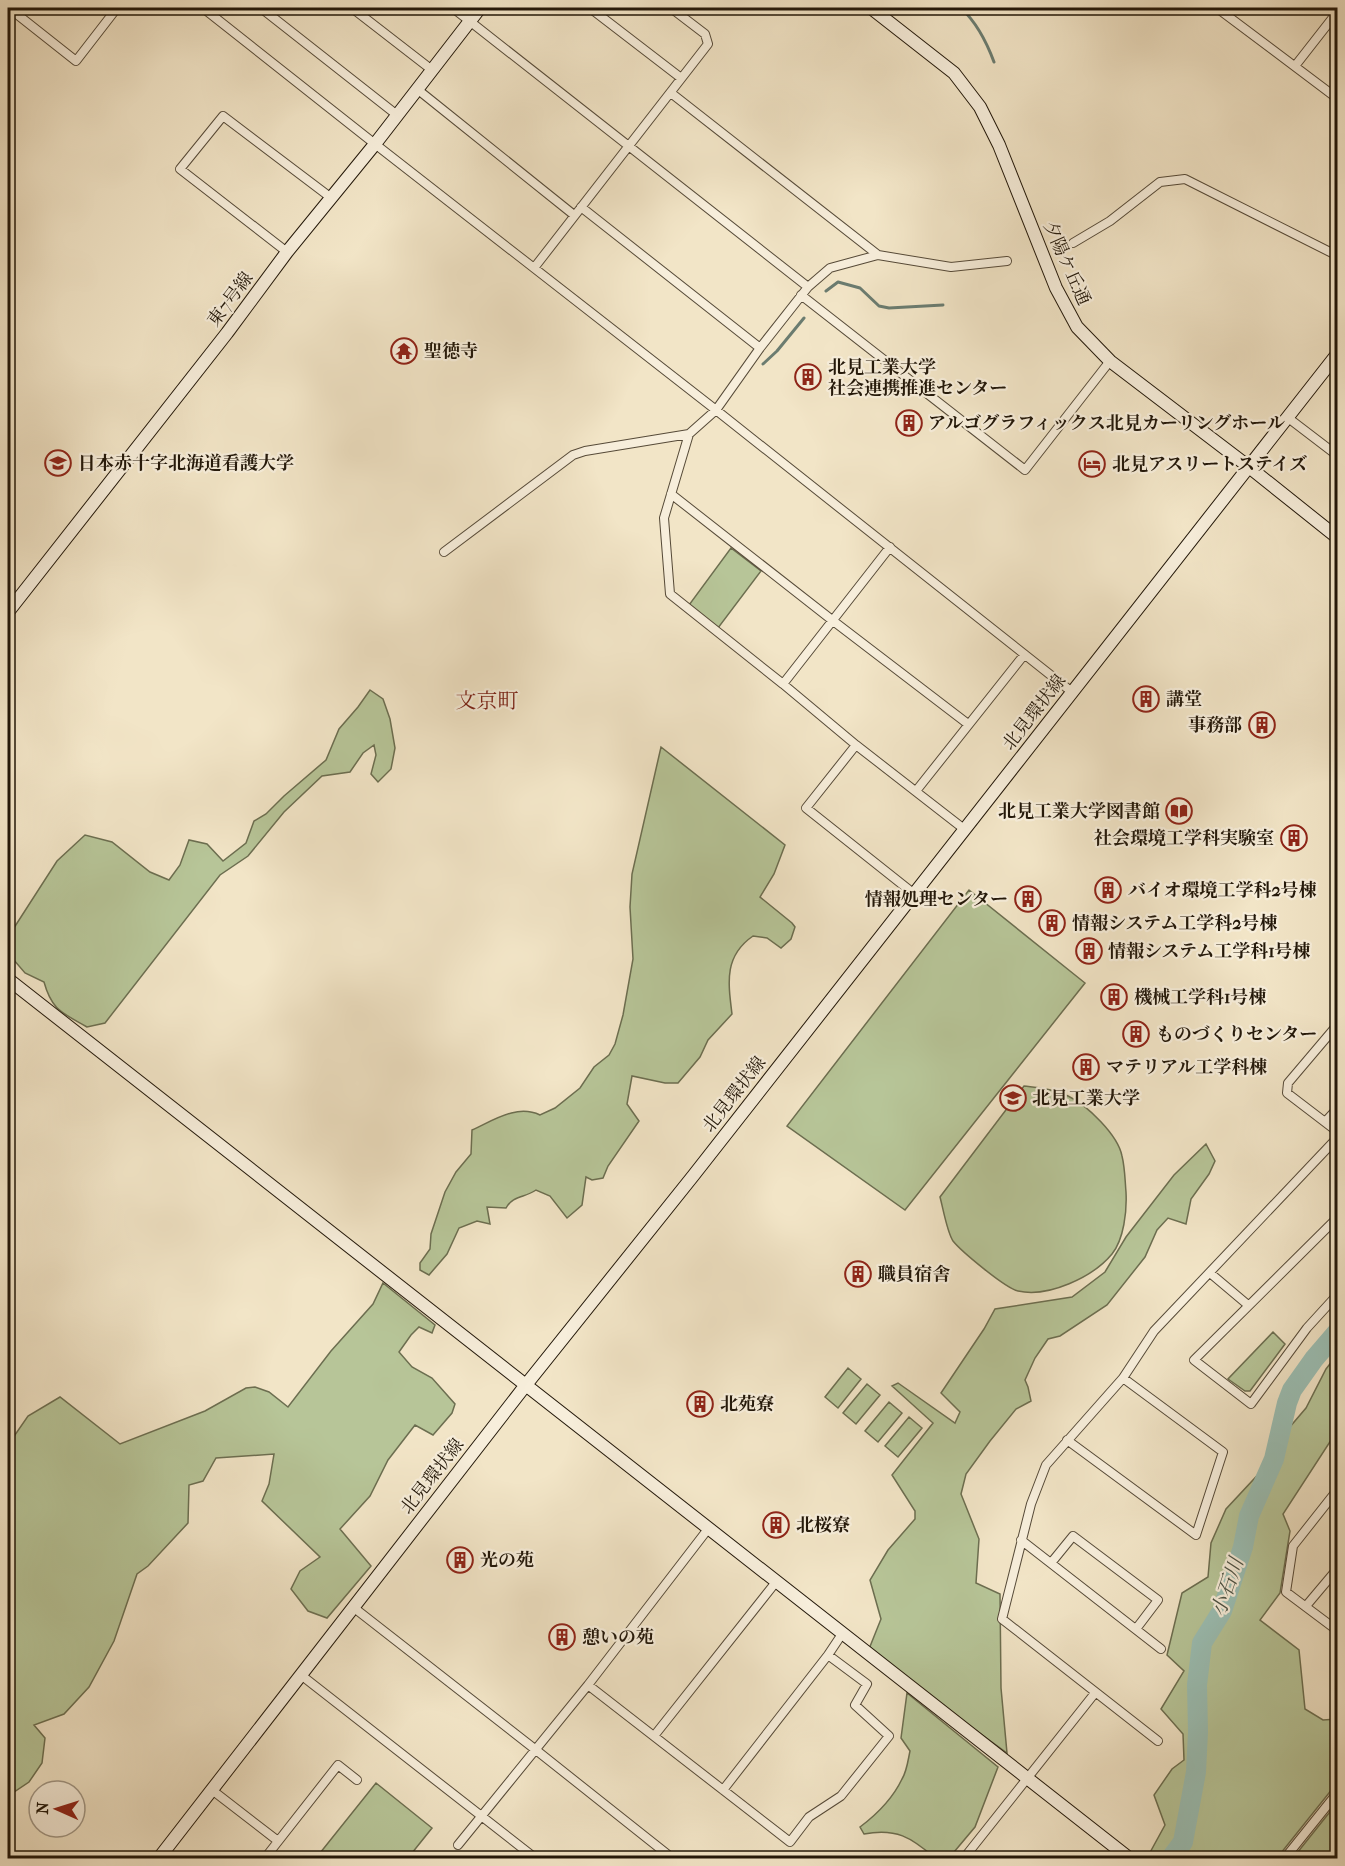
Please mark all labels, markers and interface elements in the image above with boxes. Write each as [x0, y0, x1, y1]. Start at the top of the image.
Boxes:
street label: 夕陽ケ丘通 [1039, 218, 1094, 309]
street label: 東7号線 [203, 268, 258, 331]
temple icon: 聖徳寺 [389, 336, 419, 366]
place label: 聖徳寺 [424, 341, 478, 362]
place label: 北見工業大学 社会連携推進センター [828, 357, 1007, 399]
building icon: 北見工業大学 社会連携推進センター [793, 362, 823, 392]
building icon: アルゴグラフィックス北見カーリングホール [894, 408, 924, 438]
place label: アルゴグラフィックス北見カーリングホール [928, 413, 1285, 434]
school or university icon: 日本赤十字北海道看護大学 [43, 448, 73, 478]
hotel icon: 北見アスリートステイズ [1077, 449, 1107, 479]
place label: 日本赤十字北海道看護大学 [78, 453, 294, 474]
place label: 北見アスリートステイズ [1112, 454, 1307, 475]
street label: 北見環状線 [998, 670, 1070, 754]
building icon: 講堂 [1131, 684, 1161, 714]
district label: 文京町 [456, 689, 519, 713]
place label: 講堂 [1166, 689, 1202, 710]
building icon: 事務部 [1247, 710, 1277, 740]
place label: 事務部 [1188, 715, 1242, 736]
library icon: 北見工業大学図書館 [1164, 796, 1194, 826]
place label: 北見工業大学図書館 [998, 801, 1160, 822]
building icon: 社会環境工学科実験室 [1279, 823, 1309, 853]
place label: 社会環境工学科実験室 [1094, 828, 1274, 849]
building icon: バイオ環境工学科2号棟 [1093, 875, 1123, 905]
place label: バイオ環境工学科2号棟 [1128, 880, 1317, 901]
building icon: 情報処理センター [1013, 884, 1043, 914]
place label: 情報処理センター [865, 889, 1008, 910]
building icon: 情報システム工学科2号棟 [1037, 908, 1067, 938]
place label: 情報システム工学科2号棟 [1072, 913, 1277, 934]
building icon: 情報システム工学科1号棟 [1074, 936, 1104, 966]
place label: 情報システム工学科1号棟 [1108, 941, 1311, 962]
building icon: 機械工学科1号棟 [1099, 982, 1129, 1012]
place label: 機械工学科1号棟 [1134, 987, 1266, 1008]
building icon: ものづくりセンター [1121, 1019, 1151, 1049]
place label: ものづくりセンター [1156, 1024, 1317, 1045]
street label: 北見環状線 [698, 1052, 770, 1136]
building icon: マテリアル工学科棟 [1071, 1052, 1101, 1082]
place label: マテリアル工学科棟 [1106, 1057, 1267, 1078]
school or university icon: 北見工業大学 [998, 1083, 1028, 1113]
place label: 北見工業大学 [1032, 1088, 1140, 1109]
building icon: 職員宿舎 [843, 1259, 873, 1289]
place label: 職員宿舎 [878, 1264, 950, 1285]
building icon: 北苑寮 [685, 1389, 715, 1419]
place label: 北苑寮 [720, 1394, 774, 1415]
street label: 北見環状線 [396, 1434, 468, 1518]
building icon: 北桜寮 [761, 1510, 791, 1540]
place label: 北桜寮 [796, 1515, 850, 1536]
building icon: 光の苑 [445, 1545, 475, 1575]
place label: 光の苑 [480, 1550, 534, 1571]
water label: 小石川 [1207, 1553, 1249, 1619]
building icon: 憩いの苑 [547, 1622, 577, 1652]
place label: 憩いの苑 [582, 1627, 654, 1648]
north arrow [27, 1779, 87, 1839]
text: N [33, 1801, 52, 1815]

